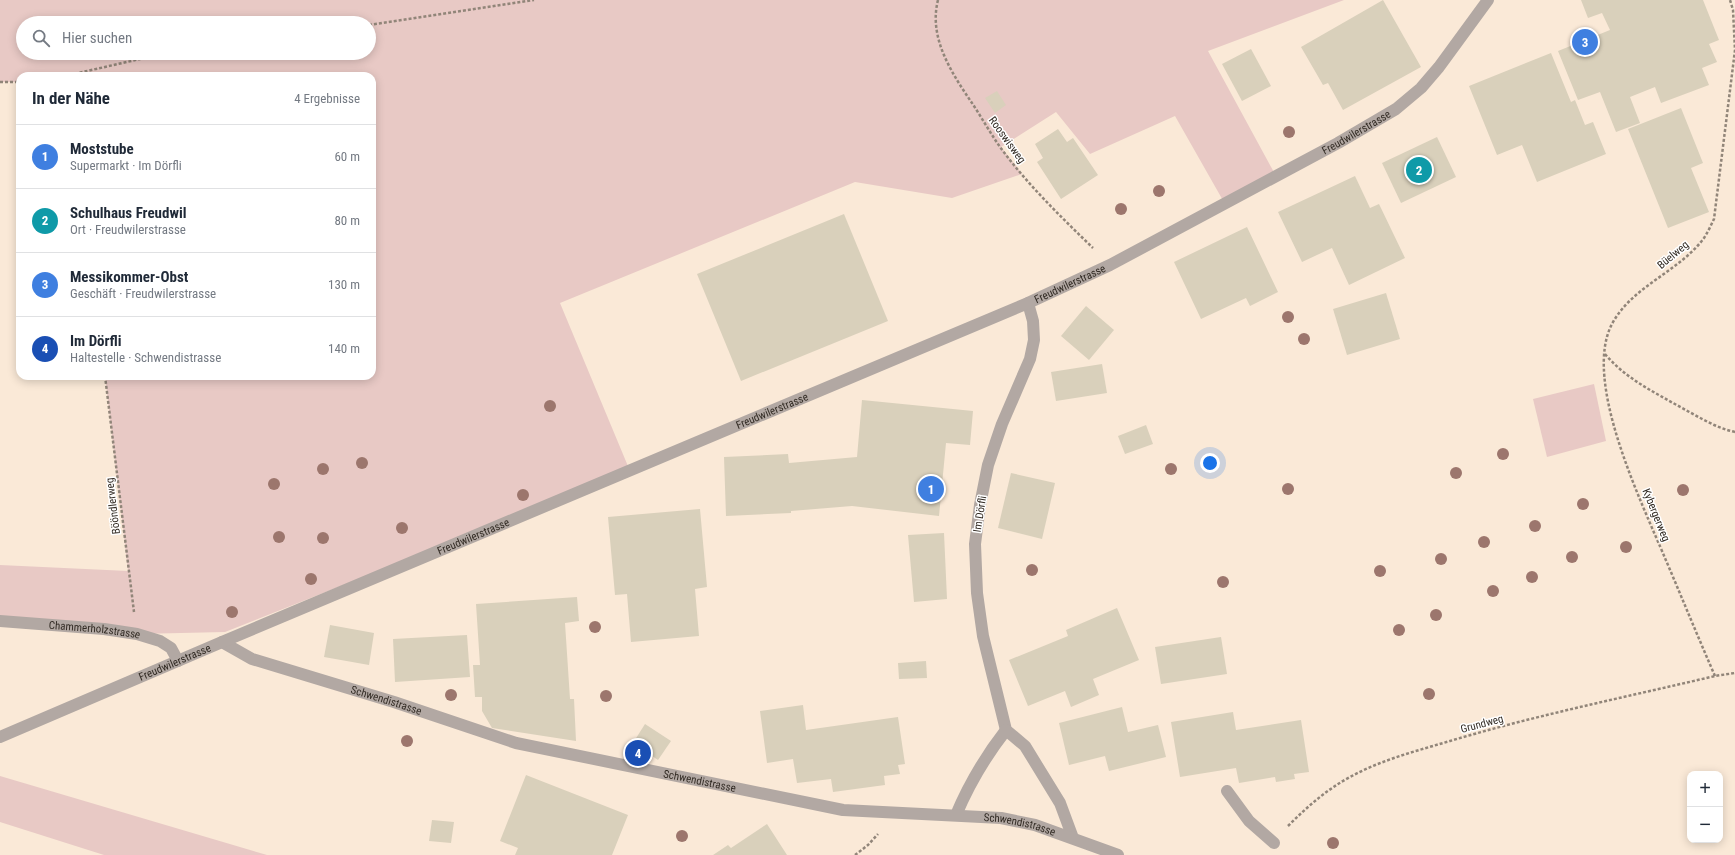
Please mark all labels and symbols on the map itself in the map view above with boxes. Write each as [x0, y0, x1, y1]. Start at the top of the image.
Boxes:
pin: 3 [1572, 27, 1598, 57]
street label: Freudwilerstrasse [1320, 107, 1393, 157]
street label: Rooswisweg [986, 114, 1028, 166]
pin: 2 [1406, 155, 1432, 185]
street label: Büelweg [1655, 238, 1691, 272]
street label: Freudwilerstrasse [1032, 262, 1108, 306]
street label: Freudwilerstrasse [734, 390, 810, 432]
your location [1200, 453, 1220, 473]
pin: 1 [918, 474, 944, 504]
street label: Bööndlerweg [103, 477, 123, 535]
street label: Kybergerweg [1639, 487, 1673, 543]
street label: Im Dörfli [971, 495, 989, 533]
street label: Freudwilerstrasse [435, 515, 511, 557]
street label: Chammerholzstrasse [48, 618, 142, 641]
street label: Freudwilerstrasse [137, 641, 213, 683]
street label: Schwendistrasse [349, 683, 424, 717]
street label: Grundweg [1459, 712, 1505, 736]
pin: 4 [625, 738, 651, 768]
street label: Schwendistrasse [662, 767, 737, 794]
street label: Schwendistrasse [983, 811, 1058, 838]

